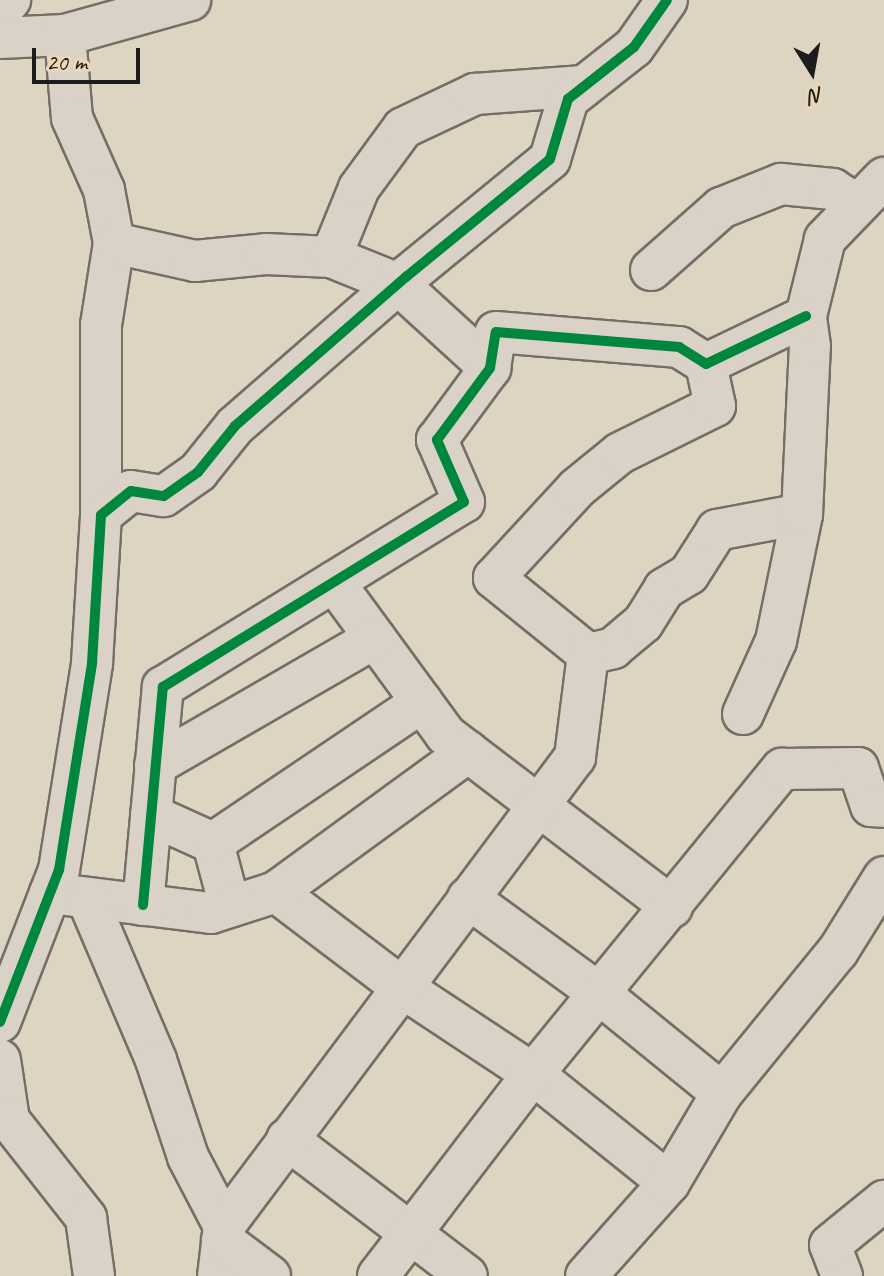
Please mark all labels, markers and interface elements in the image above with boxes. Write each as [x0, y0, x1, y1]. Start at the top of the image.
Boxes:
scale bar [36, 32, 144, 82]
north arrow [772, 32, 852, 112]
text: 20 m [46, 47, 87, 77]
text: N [807, 81, 826, 111]

